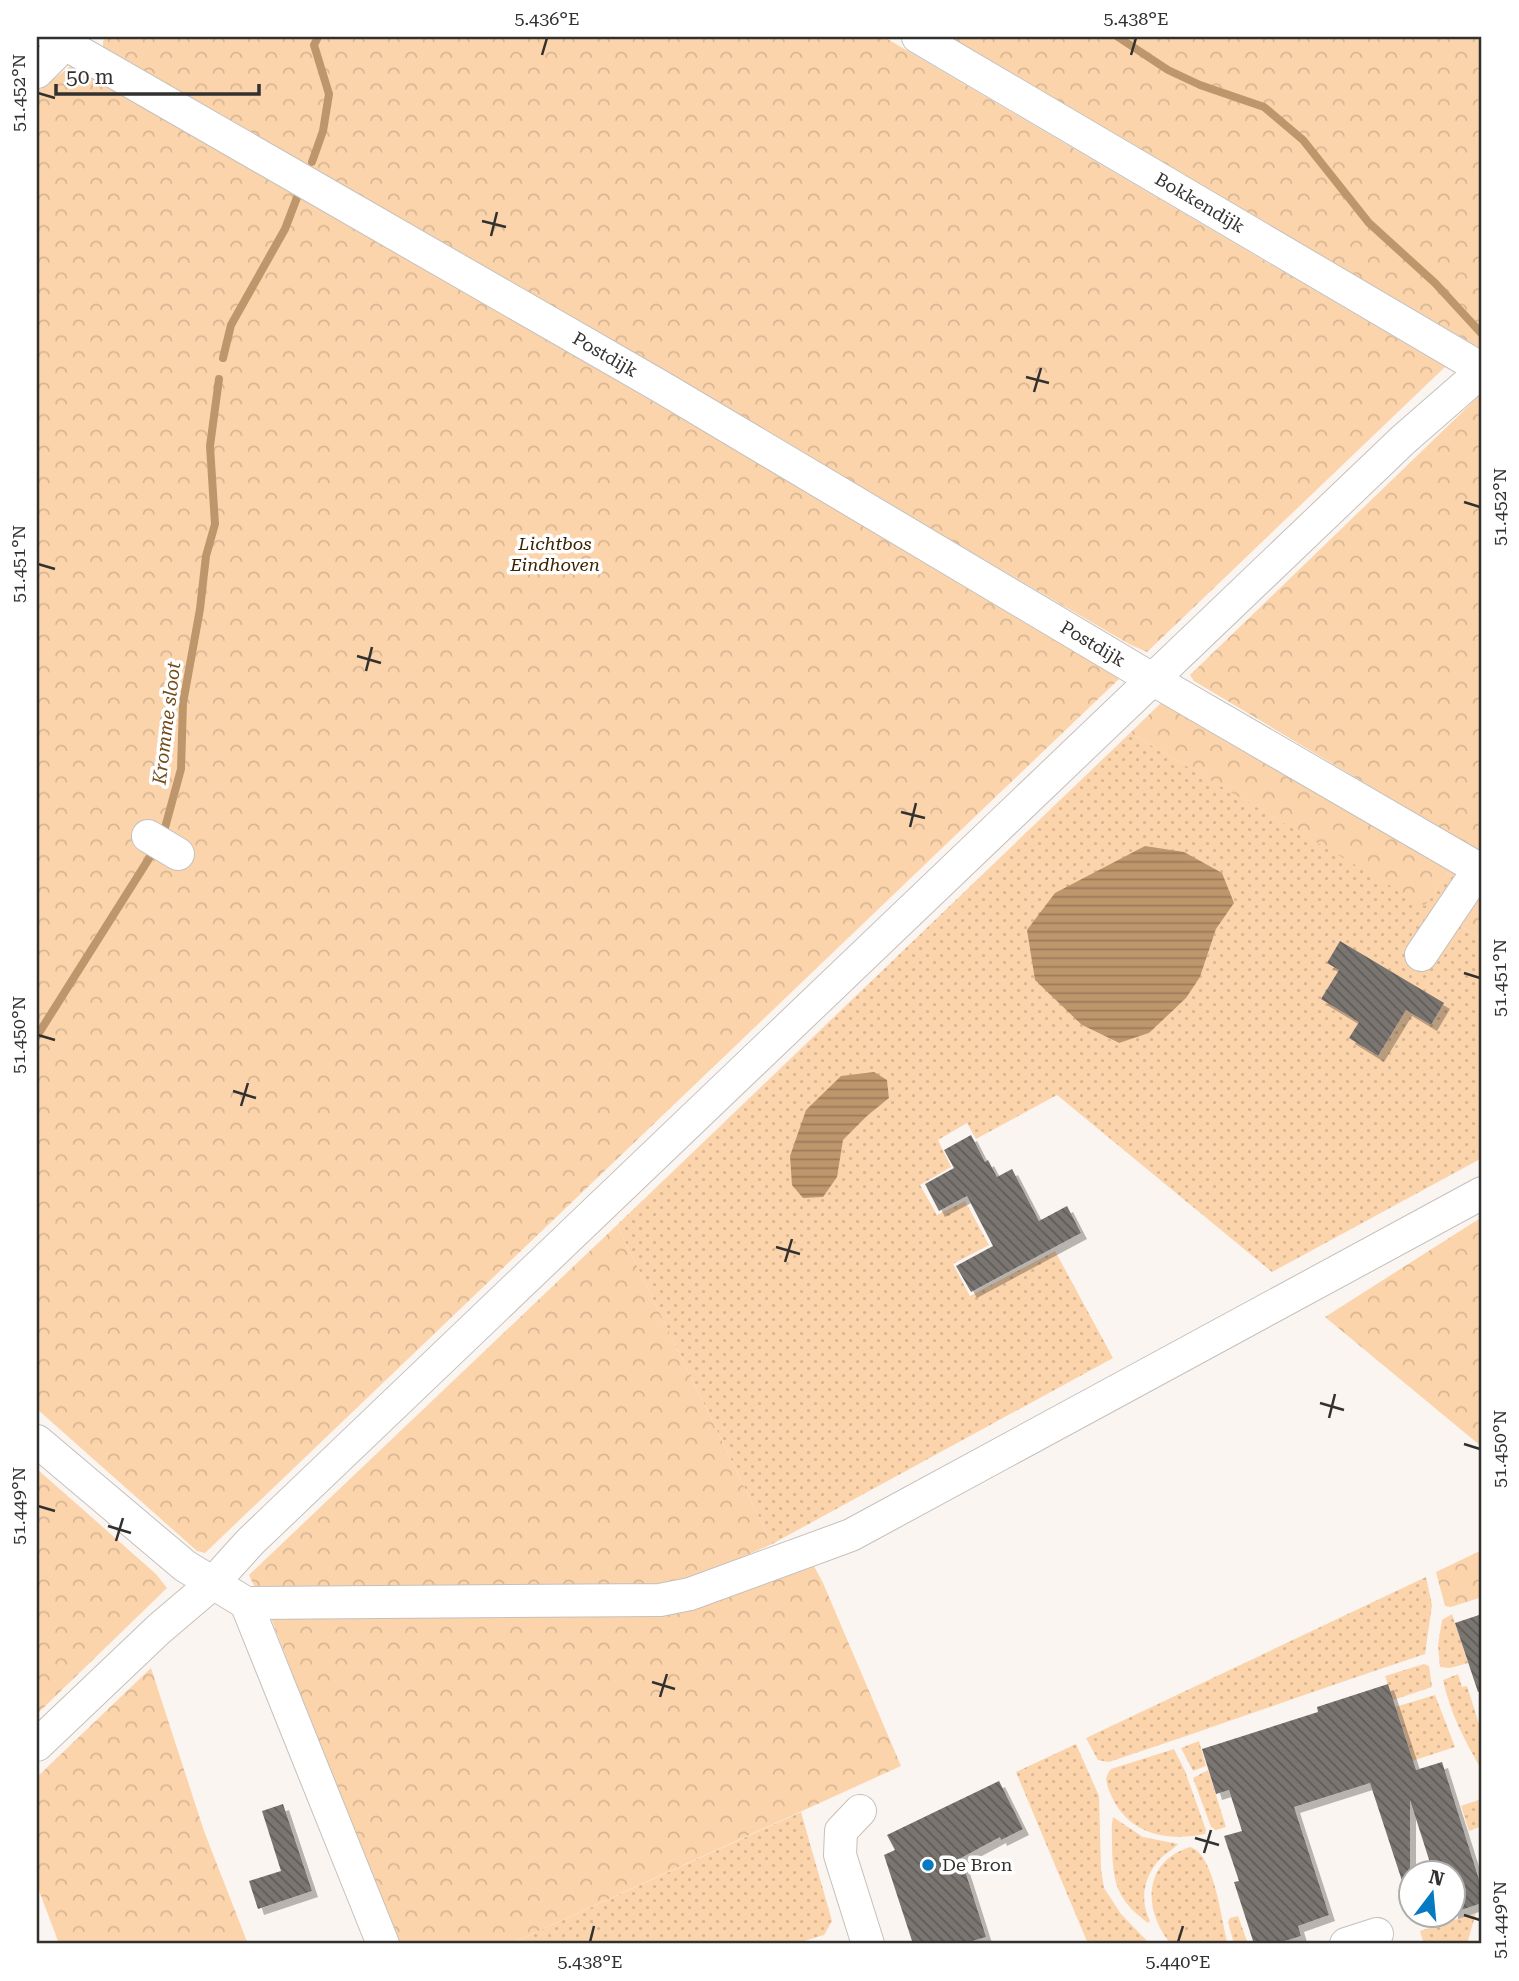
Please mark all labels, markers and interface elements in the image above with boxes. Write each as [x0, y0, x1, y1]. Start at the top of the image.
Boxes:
text: 5.436°E [514, 8, 580, 29]
text: 5.438°E [1103, 8, 1169, 29]
scale bar [56, 52, 259, 96]
text: 51.452°N [8, 54, 29, 132]
text: 50 m [66, 65, 114, 89]
street label: Bokkendijk [1151, 168, 1249, 237]
street label: Postdijk [569, 327, 642, 381]
text: 51.452°N [1489, 468, 1510, 546]
text: 51.451°N [8, 525, 29, 603]
park label: Lichtbos Eindhoven [509, 533, 600, 575]
street label: Postdijk [1057, 616, 1129, 671]
water label: Kromme sloot [147, 660, 185, 787]
text: 51.451°N [1489, 939, 1510, 1017]
text: 51.450°N [8, 996, 29, 1074]
text: 51.450°N [1489, 1410, 1510, 1488]
text: 51.449°N [8, 1467, 29, 1545]
place label: De Bron [942, 1854, 1013, 1875]
marker: De Bron [920, 1857, 936, 1873]
north arrow [1396, 1858, 1466, 1928]
text: N [1426, 1865, 1447, 1891]
text: 51.449°N [1489, 1881, 1510, 1959]
text: 5.438°E [557, 1951, 623, 1972]
text: 5.440°E [1145, 1951, 1211, 1972]

